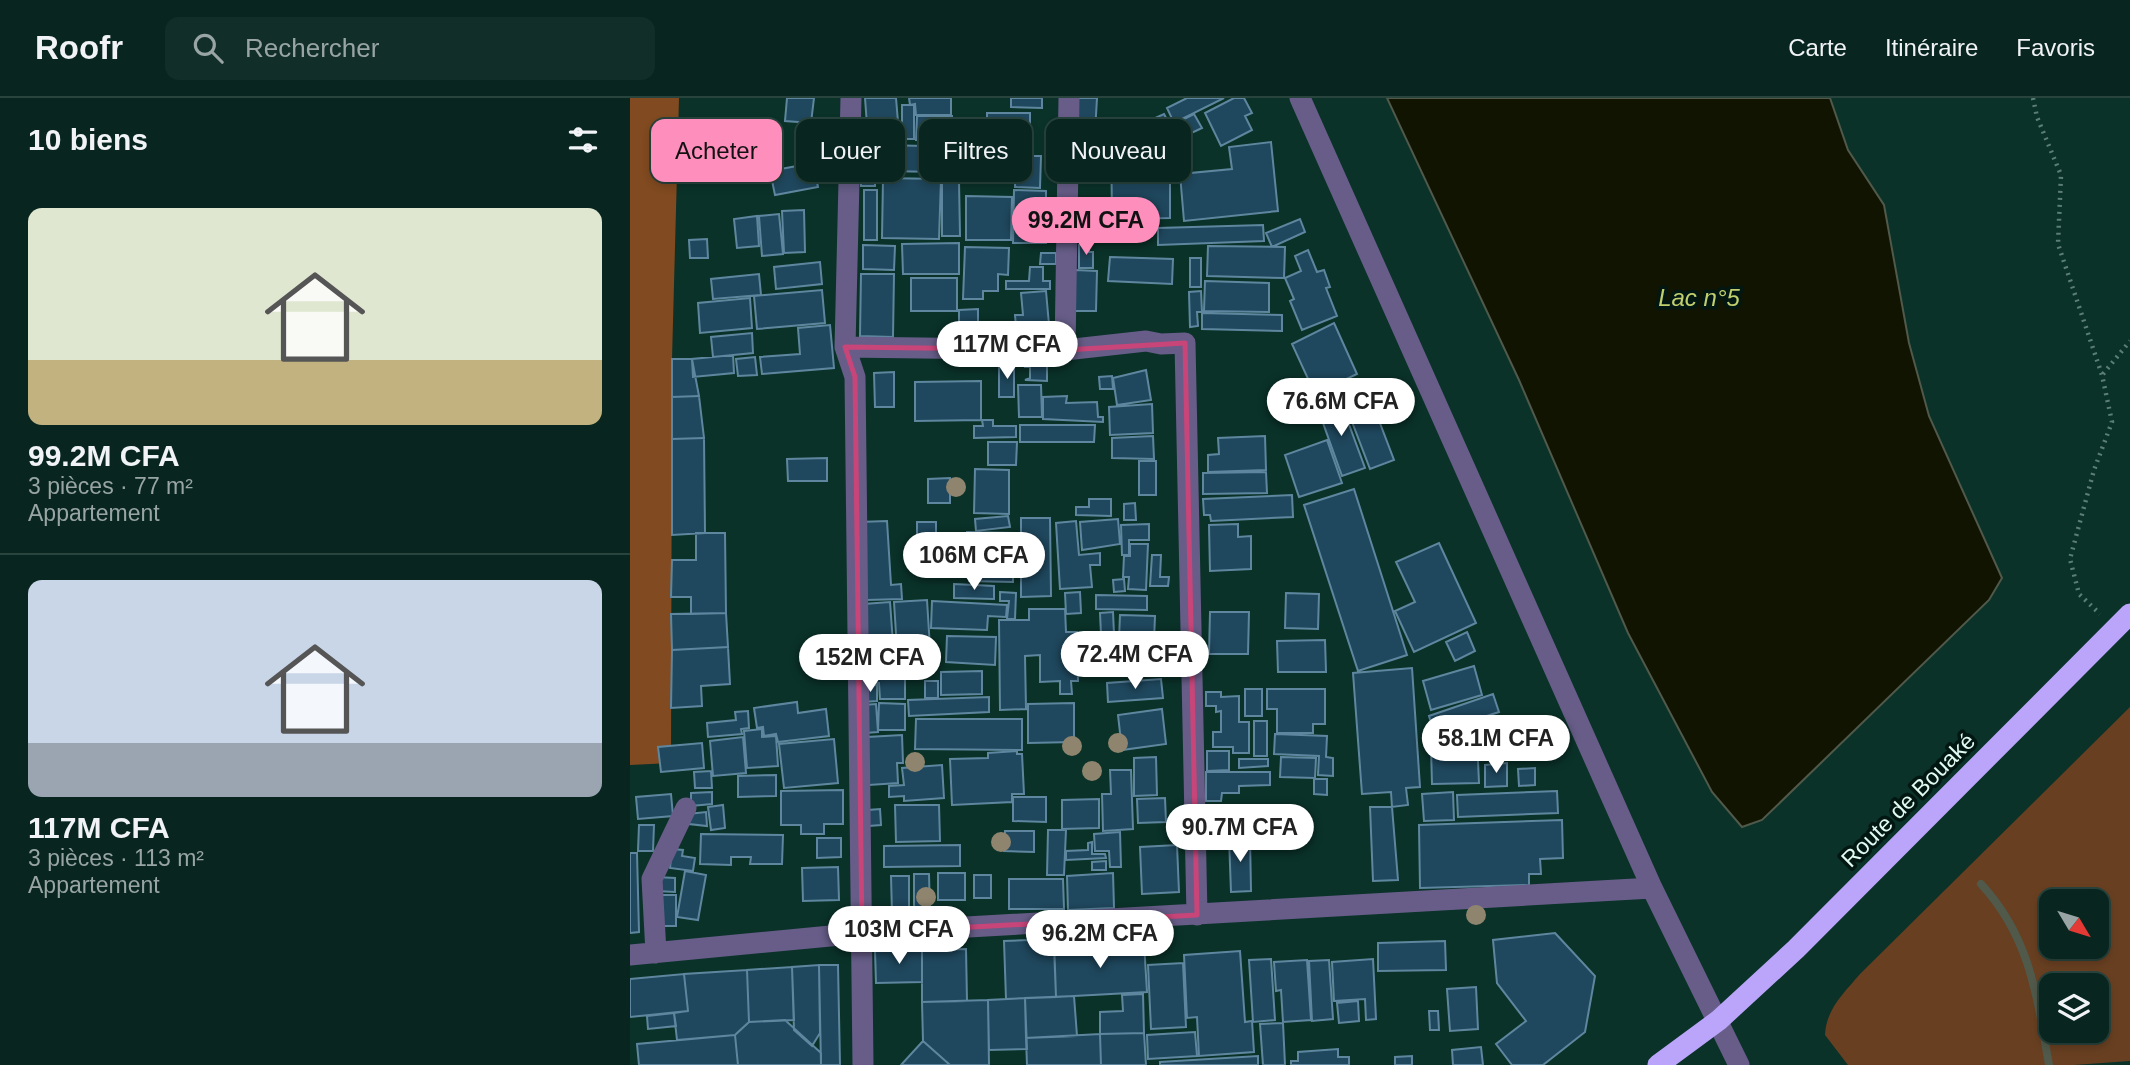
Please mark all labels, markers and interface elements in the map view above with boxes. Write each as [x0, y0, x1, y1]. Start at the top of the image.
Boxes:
search box [165, 17, 655, 80]
text: Roofr [35, 29, 123, 66]
icon: search [189, 29, 227, 67]
text: Rechercher [245, 33, 379, 63]
text: Carte [1788, 34, 1847, 61]
text: Itinéraire [1885, 34, 1978, 61]
text: Favoris [2016, 34, 2095, 61]
chip: Acheter [651, 119, 782, 182]
chip: Louer [796, 119, 905, 182]
chip: Filtres [919, 119, 1032, 182]
chip: Nouveau [1046, 119, 1191, 182]
icon: filters [564, 121, 602, 159]
text: 10 biens [28, 123, 148, 156]
pin: 99.2M CFA [1006, 198, 1166, 257]
text: 99.2M CFA [1028, 207, 1144, 233]
icon: home [252, 254, 378, 380]
water label: Lac n°5 [1658, 284, 1740, 311]
pin: 117M CFA [935, 322, 1079, 381]
text: 117M CFA [953, 331, 1061, 357]
pin: 76.6M CFA [1261, 378, 1421, 438]
text: 76.6M CFA [1283, 388, 1399, 414]
text: 99.2M CFA [28, 439, 180, 472]
text: 3 pièces · 77 m² [28, 473, 193, 499]
text: Appartement [28, 500, 160, 526]
pin: 106M CFA [902, 532, 1046, 592]
text: 106M CFA [919, 542, 1029, 568]
icon: home [252, 626, 378, 752]
pin: 72.4M CFA [1055, 632, 1215, 691]
pin: 152M CFA [798, 634, 942, 694]
text: 72.4M CFA [1077, 641, 1193, 667]
text: 152M CFA [815, 644, 925, 670]
pin: 58.1M CFA [1416, 716, 1576, 775]
text: 58.1M CFA [1438, 725, 1554, 751]
street label: Route de Bouaké [1836, 728, 1980, 872]
pin: 90.7M CFA [1160, 804, 1320, 864]
text: 117M CFA [28, 811, 170, 844]
text: 90.7M CFA [1182, 814, 1298, 840]
text: 3 pièces · 113 m² [28, 845, 204, 871]
text: Appartement [28, 872, 160, 898]
north arrow [2039, 889, 2109, 959]
map controls [2039, 889, 2109, 1043]
pin: 103M CFA [827, 906, 971, 966]
pin: 96.2M CFA [1020, 910, 1180, 970]
text: 103M CFA [844, 916, 954, 942]
text: 96.2M CFA [1042, 920, 1158, 946]
button: layers [2039, 973, 2109, 1043]

